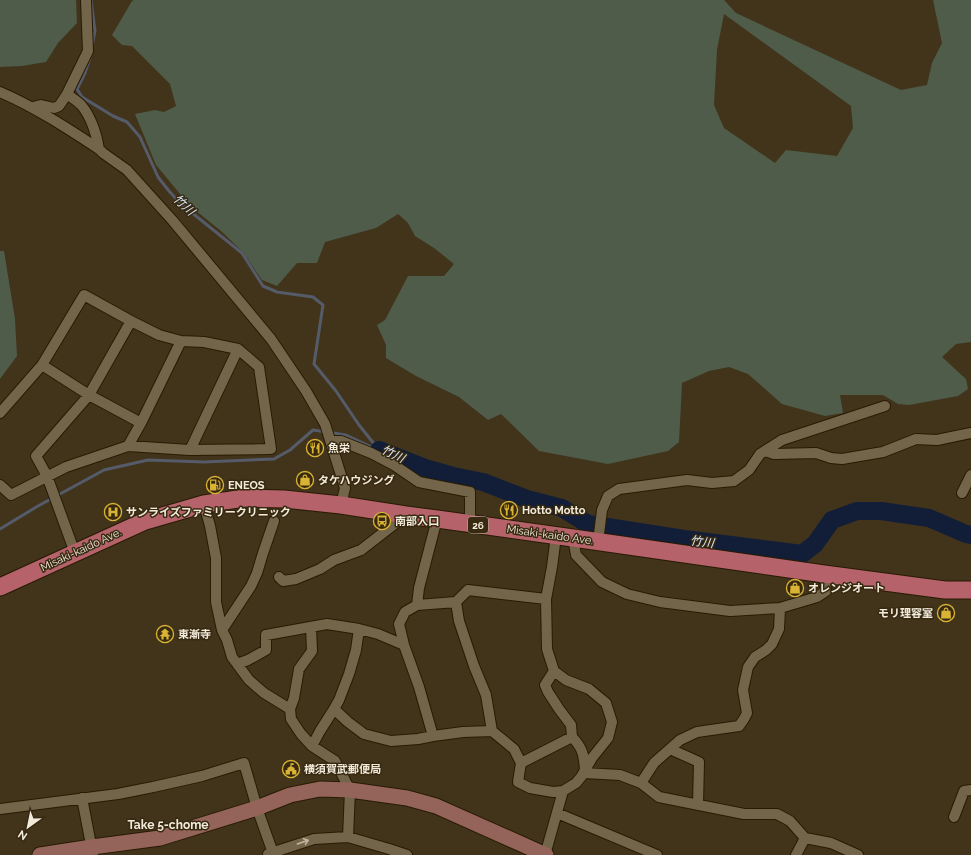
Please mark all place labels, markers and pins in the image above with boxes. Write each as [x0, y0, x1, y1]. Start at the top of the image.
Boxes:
restaurant icon: 魚栄 [305, 438, 325, 458]
place label: 魚栄 [328, 442, 350, 455]
shop icon: タケハウジング [295, 470, 315, 490]
place label: タケハウジング [318, 474, 395, 487]
fuel station icon: ENEOS [205, 475, 225, 495]
place label: ENEOS [228, 479, 265, 492]
restaurant icon: Hotto Motto [499, 500, 519, 520]
hospital icon: サンライズファミリークリニック [103, 502, 123, 522]
place label: Hotto Motto [522, 504, 586, 517]
place label: サンライズファミリークリニック [126, 506, 291, 519]
bus stop icon: 南部入口 [372, 511, 392, 531]
place label: 南部入口 [395, 515, 439, 528]
shop icon: オレンジオート [785, 578, 805, 598]
place label: オレンジオート [808, 582, 885, 595]
shop icon: モリ理容室 [936, 603, 956, 623]
place label: モリ理容室 [878, 607, 933, 620]
temple icon: 東漸寺 [155, 624, 175, 644]
place label: 東漸寺 [178, 628, 211, 641]
public building icon: 横須賀武郵便局 [281, 759, 301, 779]
place label: 横須賀武郵便局 [304, 763, 381, 776]

